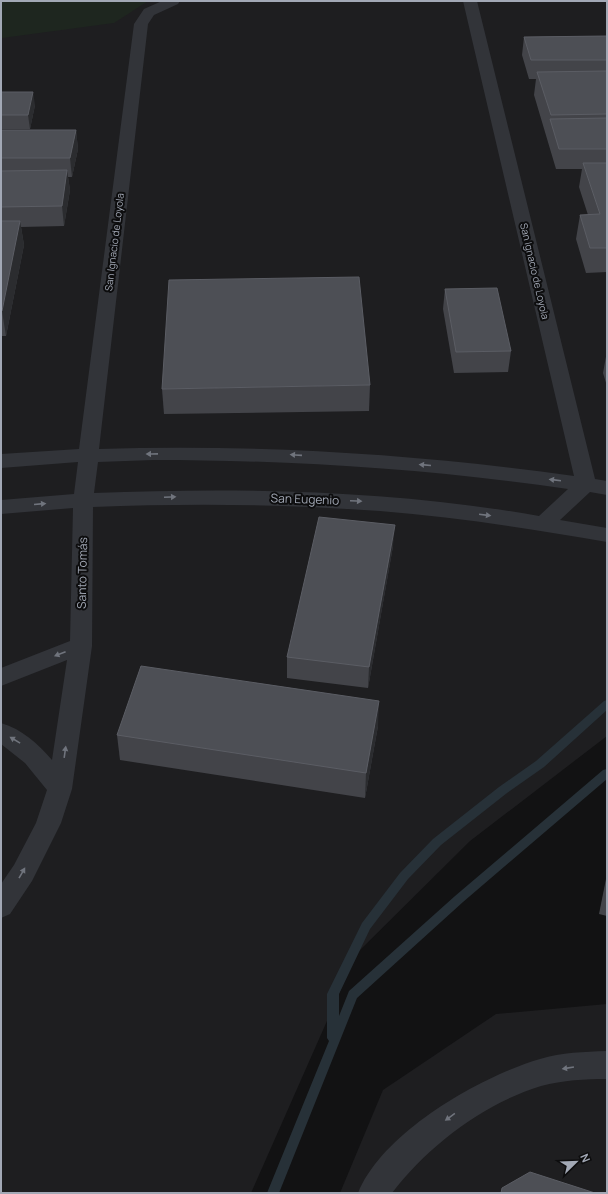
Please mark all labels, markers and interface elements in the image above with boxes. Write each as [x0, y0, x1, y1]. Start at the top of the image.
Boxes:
street label: San Ignacio de Loyola [101, 192, 127, 292]
street label: San Ignacio de Loyola [517, 221, 553, 321]
one-way arrow [145, 451, 158, 457]
one-way arrow [290, 451, 302, 458]
one-way arrow [419, 461, 432, 468]
one-way arrow [548, 477, 561, 483]
street label: San Eugenio [270, 489, 340, 509]
one-way arrow [164, 494, 177, 500]
one-way arrow [350, 498, 362, 505]
one-way arrow [34, 500, 46, 507]
one-way arrow [479, 511, 491, 518]
street label: Santo Tomás [73, 537, 91, 609]
one-way arrow [54, 651, 66, 657]
one-way arrow [9, 736, 21, 743]
one-way arrow [62, 746, 68, 758]
one-way arrow [18, 868, 26, 878]
one-way arrow [562, 1065, 574, 1071]
one-way arrow [444, 1113, 455, 1122]
north arrow [556, 1142, 596, 1182]
text: N [577, 1151, 594, 1165]

